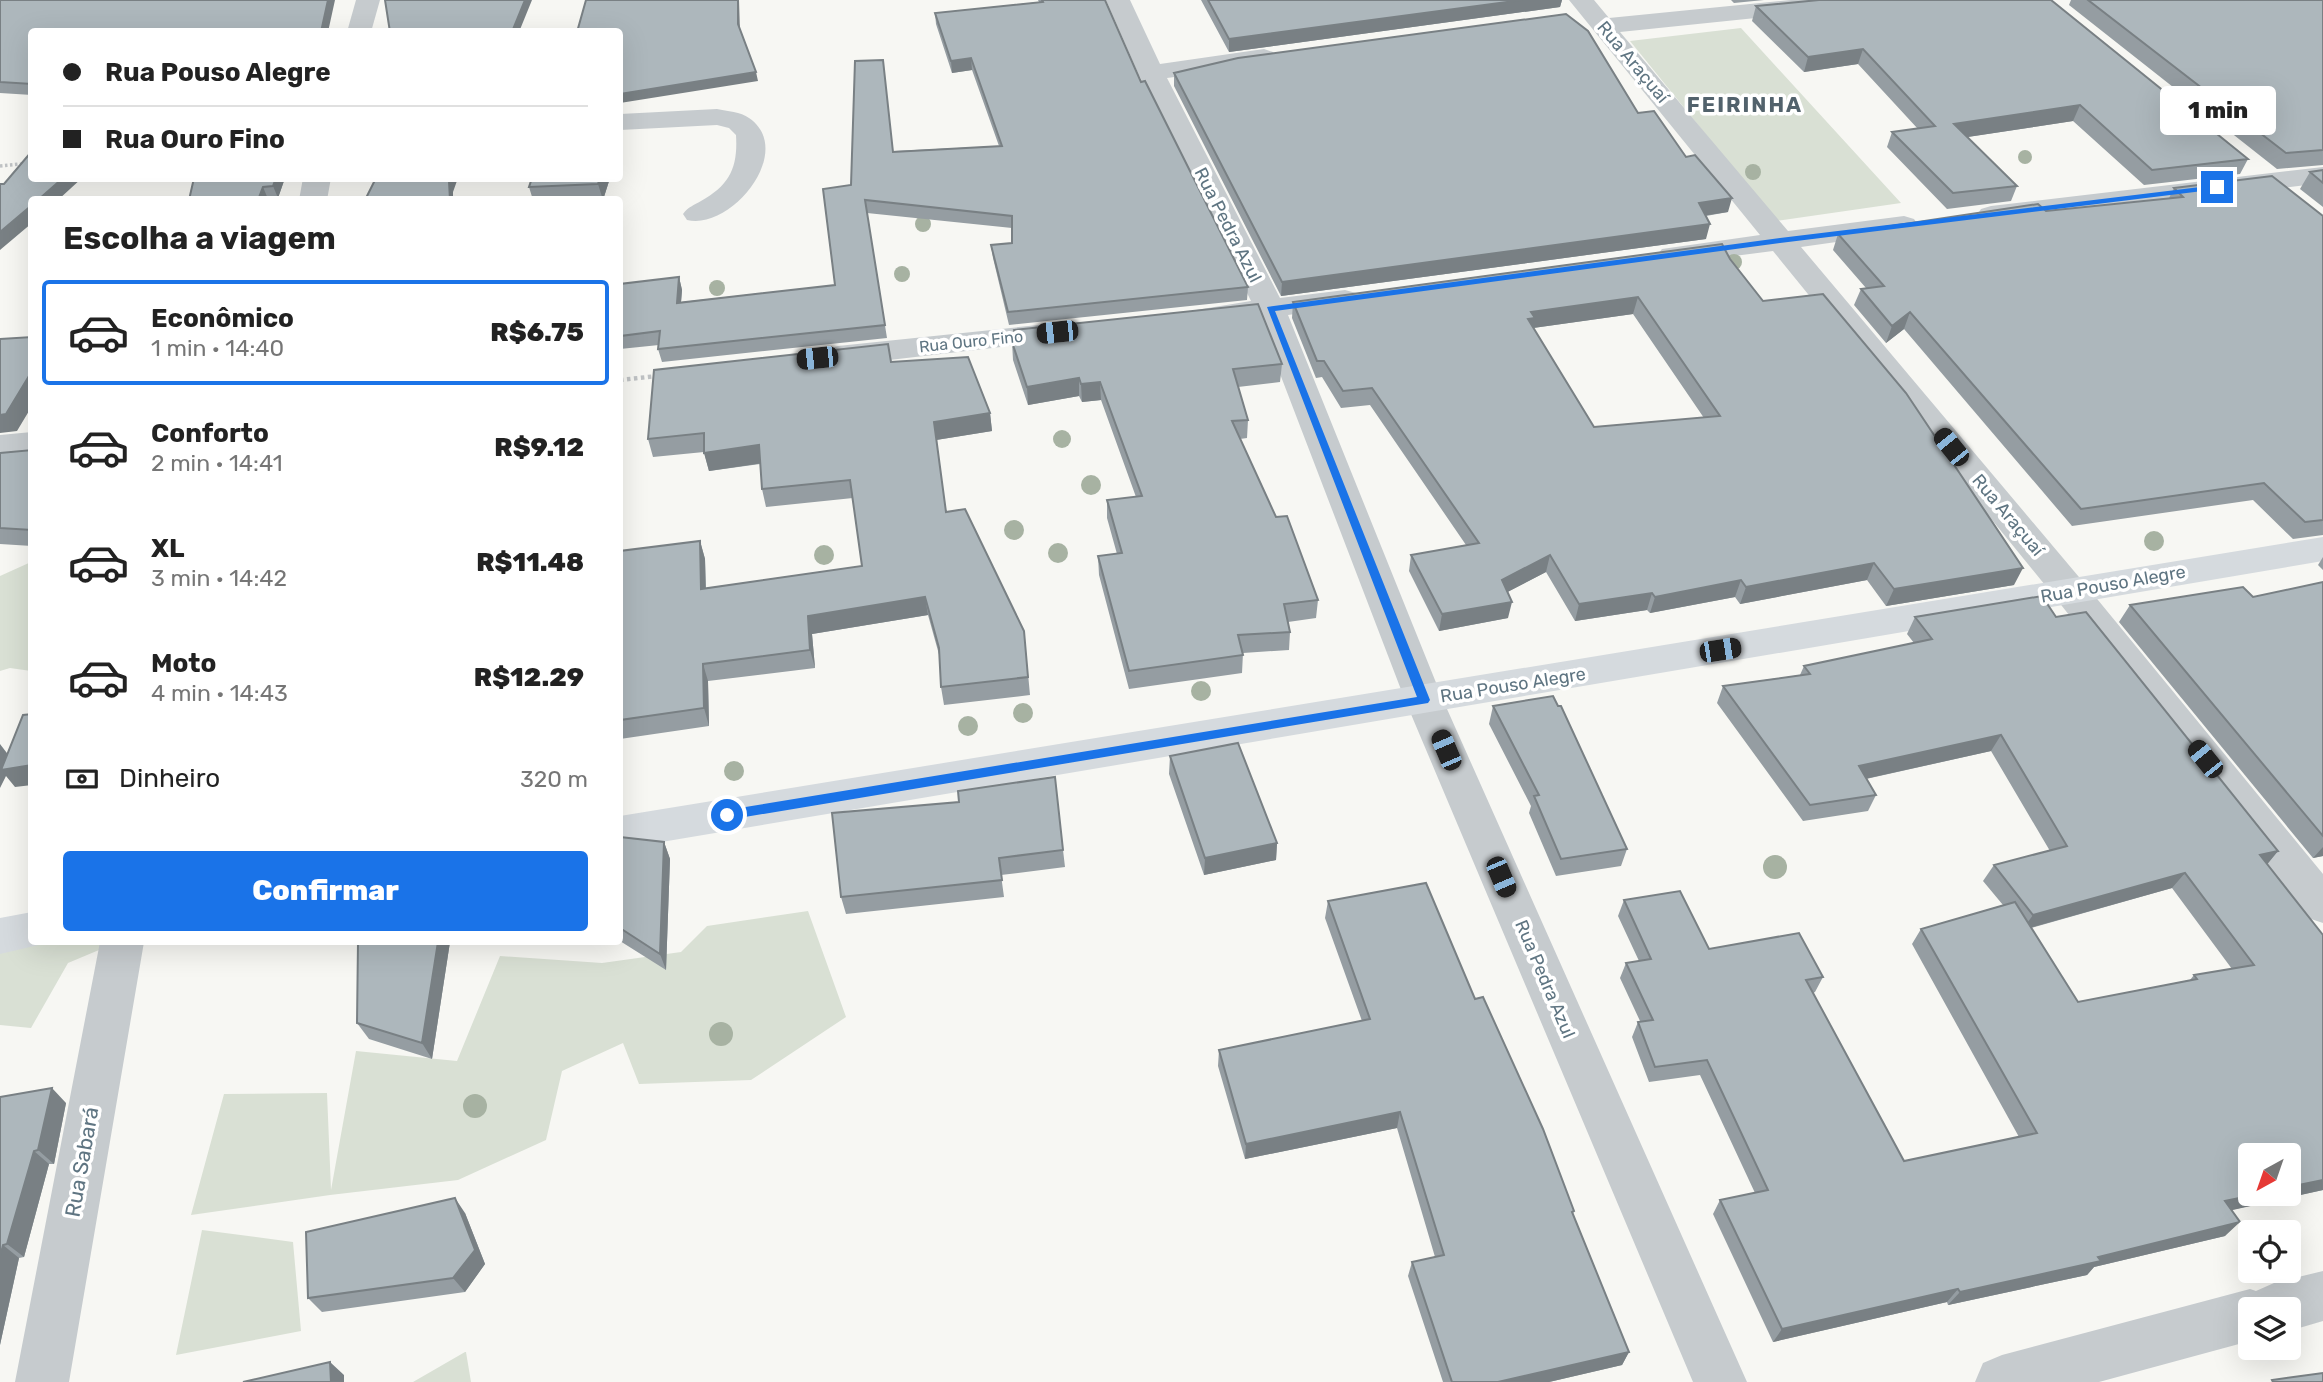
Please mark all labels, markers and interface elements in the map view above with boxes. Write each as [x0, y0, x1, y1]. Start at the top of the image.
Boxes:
street label: Rua Araçuaí [1592, 17, 1675, 109]
text: Rua Pouso Alegre [105, 57, 331, 88]
callout: 1 min [2159, 86, 2275, 134]
district label: FEIRINHA [1687, 92, 1803, 117]
text: 1 min [2188, 96, 2248, 124]
text: Rua Ouro Fino [105, 124, 285, 155]
street label: Rua Pedra Azul [1190, 164, 1266, 286]
route end [2201, 171, 2233, 203]
text: Escolha a viagem [63, 219, 336, 257]
icon: car [67, 301, 130, 364]
text: Econômico [151, 303, 294, 334]
text: R$6.75 [490, 317, 584, 348]
car [1036, 319, 1079, 345]
street label: Rua Ouro Fino [918, 327, 1024, 356]
text: 1 min · 14:40 [151, 334, 284, 362]
car [796, 345, 839, 371]
icon: car [67, 416, 130, 479]
text: Conforto [151, 418, 269, 449]
car [1930, 424, 1973, 470]
text: R$9.12 [494, 432, 584, 463]
text: 2 min · 14:41 [151, 449, 283, 477]
street label: Rua Araçuaí [1967, 470, 2050, 562]
icon: car [67, 531, 130, 594]
text: XL [151, 533, 184, 564]
text: R$11.48 [476, 547, 584, 578]
street label: Rua Pouso Alegre [2039, 560, 2187, 608]
text: 3 min · 14:42 [151, 564, 287, 592]
car [1698, 636, 1743, 664]
icon: car [67, 646, 130, 709]
text: Moto [151, 648, 216, 679]
text: R$12.29 [474, 662, 584, 693]
street label: Rua Pouso Alegre [1439, 663, 1587, 707]
text: 4 min · 14:43 [151, 679, 288, 707]
car [1429, 727, 1464, 773]
car [2184, 736, 2227, 782]
icon: cash [63, 760, 101, 798]
text: Dinheiro [119, 763, 220, 794]
text: 320 m [520, 765, 588, 793]
route start [711, 799, 743, 831]
button: Confirmar [63, 851, 588, 931]
car [1484, 854, 1519, 900]
street label: Rua Pedra Azul [1510, 917, 1580, 1041]
street label: Rua Sabará [60, 1105, 103, 1219]
north arrow [2238, 1143, 2301, 1206]
map controls [2238, 1143, 2301, 1360]
button: locate [2238, 1220, 2301, 1283]
button: layers [2238, 1297, 2301, 1360]

